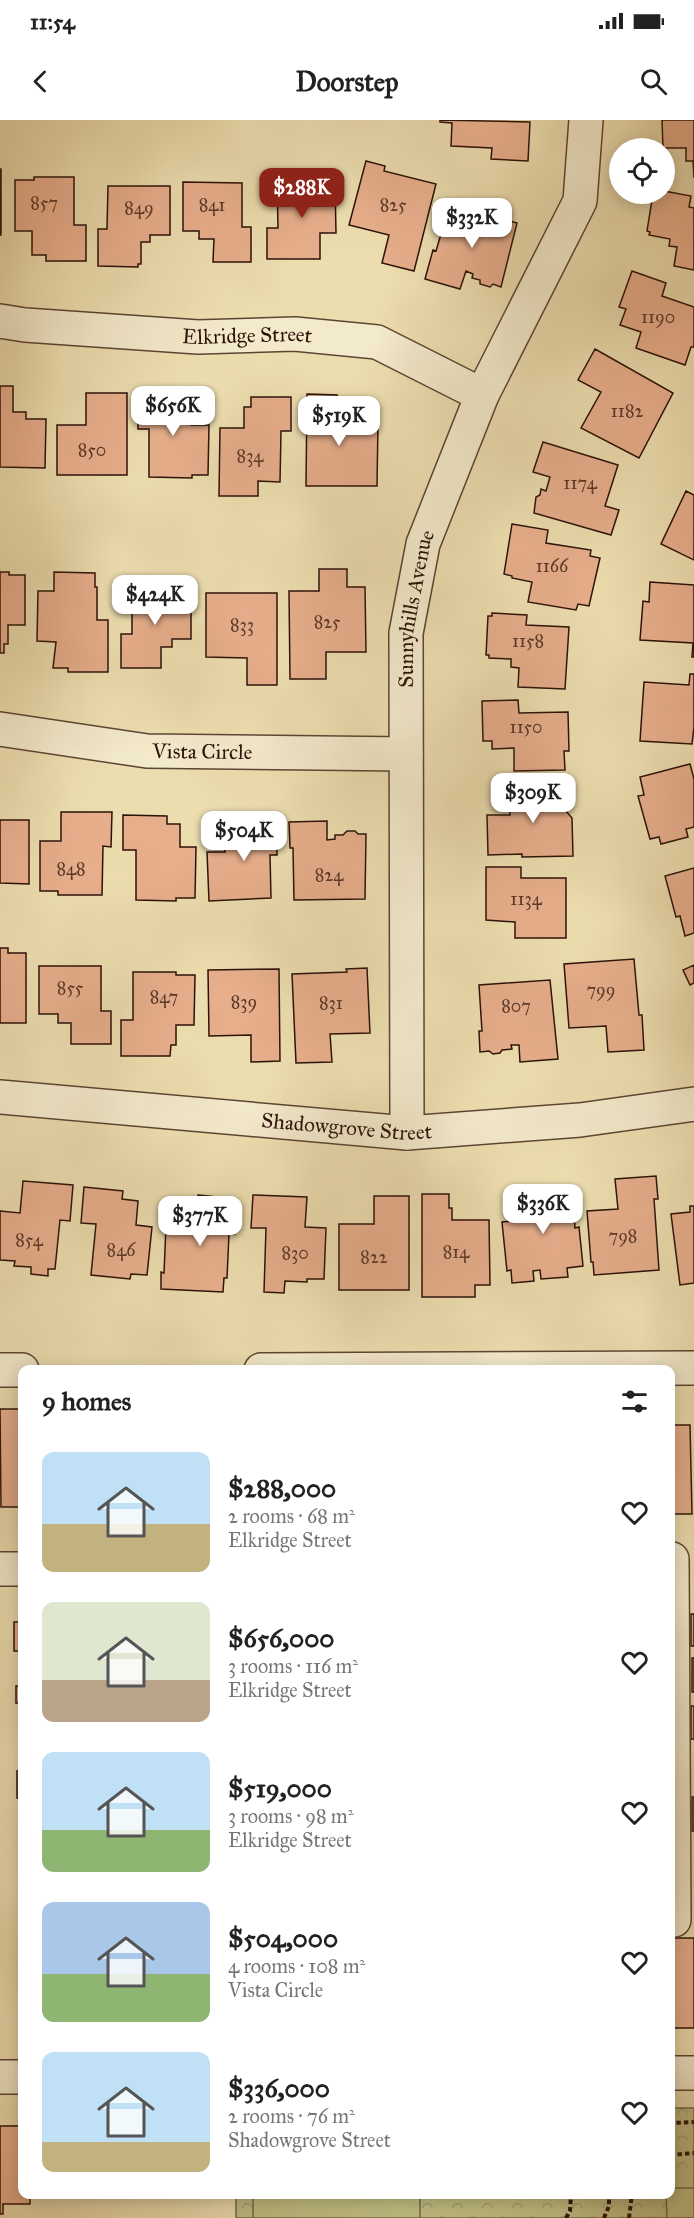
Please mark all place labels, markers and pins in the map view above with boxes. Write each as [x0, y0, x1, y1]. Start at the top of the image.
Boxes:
pin: $288K [260, 168, 344, 219]
pin: $332K [430, 198, 514, 249]
pin: $656K [131, 386, 215, 437]
pin: $519K [297, 396, 381, 447]
pin: $424K [113, 575, 197, 626]
pin: $309K [491, 773, 575, 824]
pin: $504K [202, 811, 286, 862]
pin: $336K [501, 1184, 585, 1235]
pin: $377K [158, 1196, 242, 1247]

